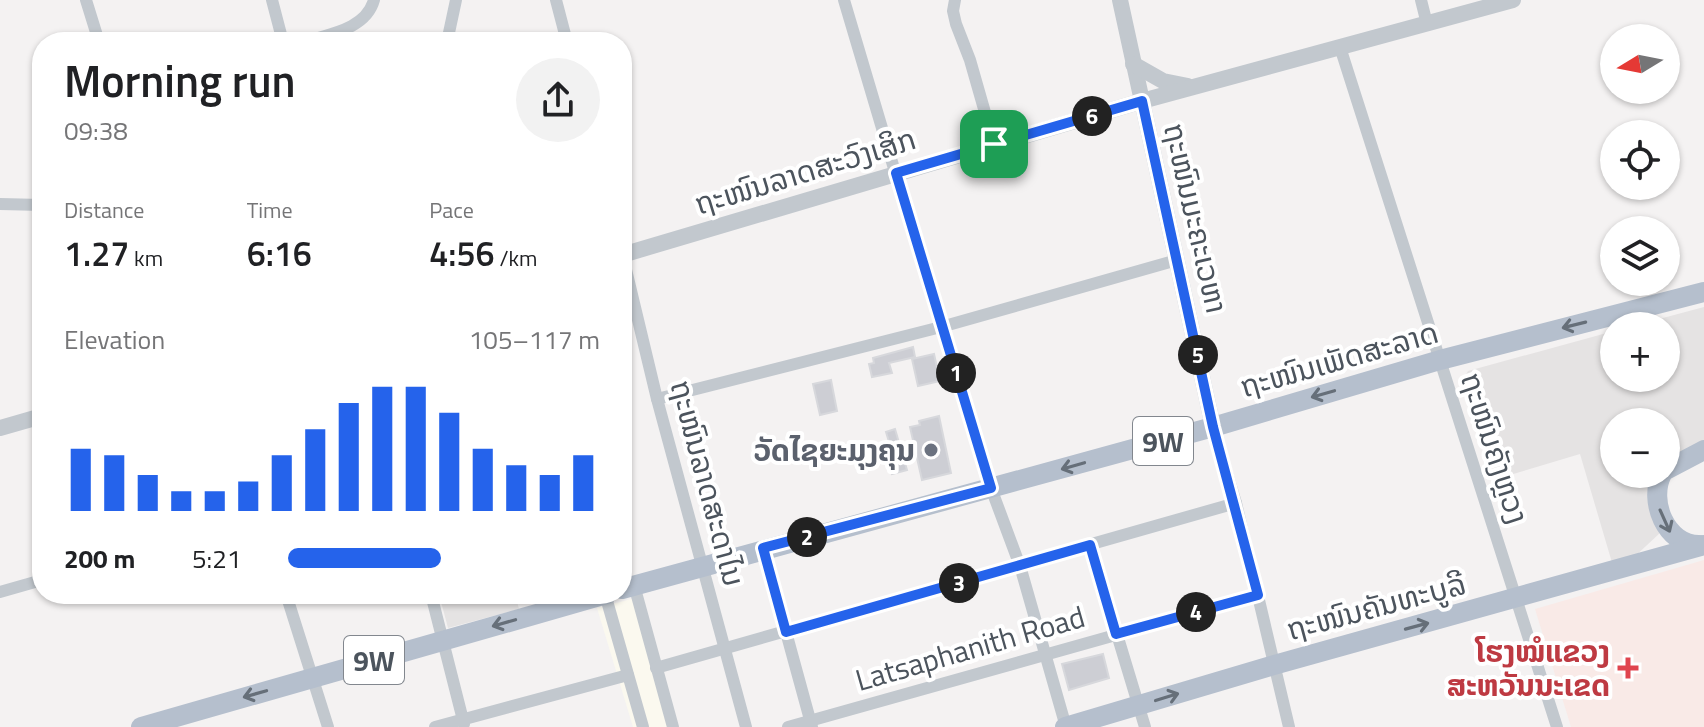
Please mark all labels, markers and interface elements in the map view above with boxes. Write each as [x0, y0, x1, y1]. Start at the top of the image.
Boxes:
north arrow [1600, 24, 1680, 104]
map controls [1600, 24, 1680, 488]
text: Morning run [64, 47, 296, 114]
button: share [516, 58, 600, 142]
pin: 6 [1072, 96, 1112, 136]
text: 6 [1086, 99, 1098, 133]
pin [960, 110, 1028, 178]
text: 09:38 [64, 111, 128, 150]
street label: ຖະໜົນລາດສະວົງເສິກ [689, 115, 921, 227]
street label: ຖະໜົນມະຄະເວຫາ [1152, 118, 1240, 318]
button: locate [1600, 120, 1680, 200]
icon: arrive [972, 122, 1016, 166]
text: Distance [64, 193, 144, 227]
text: Time [247, 193, 293, 227]
text: Pace [429, 193, 474, 227]
button: layers [1600, 216, 1680, 296]
text: 1.27 [64, 227, 129, 279]
text: 6:16 [247, 227, 312, 279]
text: 4:56 [429, 227, 495, 279]
text: km [129, 241, 163, 275]
text: /km [495, 241, 537, 275]
street label: ຖະໜົນເພັດສະລາດ [1234, 309, 1444, 409]
button: + [1600, 312, 1680, 392]
one-way arrow [1562, 319, 1588, 334]
text: Elevation [64, 320, 165, 359]
text: 105–117 m [469, 320, 600, 359]
pin: 5 [1178, 335, 1218, 375]
text: 5 [1192, 338, 1204, 372]
pin: 1 [936, 353, 976, 393]
text: 1 [950, 356, 962, 390]
street label: ຖະໜົນຄັງຫຼວງ [1449, 366, 1541, 530]
street label: ຖະໜົນລາດສະດາໄນ [658, 375, 758, 591]
one-way arrow [1311, 387, 1337, 402]
button: − [1600, 408, 1680, 488]
road number: 9W [1133, 417, 1193, 465]
place label: ວັດໄຊຍະມຸງຄຸນ [754, 427, 915, 473]
marker: ວັດໄຊຍະມຸງຄຸນ [922, 441, 940, 459]
one-way arrow [1061, 459, 1087, 474]
one-way arrow [1659, 509, 1674, 533]
pin: 2 [787, 517, 827, 557]
text: 2 [801, 520, 813, 554]
text: 200 m [64, 539, 135, 578]
text: 5:21 [192, 539, 241, 578]
street label: ຖະໜົນຄັນທະບູລີ [1281, 560, 1471, 652]
pin: 3 [939, 563, 979, 603]
text: 3 [953, 566, 965, 600]
pin: 4 [1176, 592, 1216, 632]
street label: Latsaphanith Road [850, 593, 1090, 703]
text: 4 [1190, 595, 1202, 629]
one-way arrow [492, 616, 518, 631]
one-way arrow [1403, 617, 1429, 632]
place label: ໂຮງໝໍແຂວງ ສະຫວັນນະເຂດ [1447, 628, 1610, 708]
road number: 9W [344, 636, 404, 684]
marker: ໂຮງໝໍແຂວງ ສະຫວັນນະເຂດ [1617, 657, 1639, 679]
one-way arrow [242, 688, 268, 703]
one-way arrow [1153, 689, 1179, 704]

